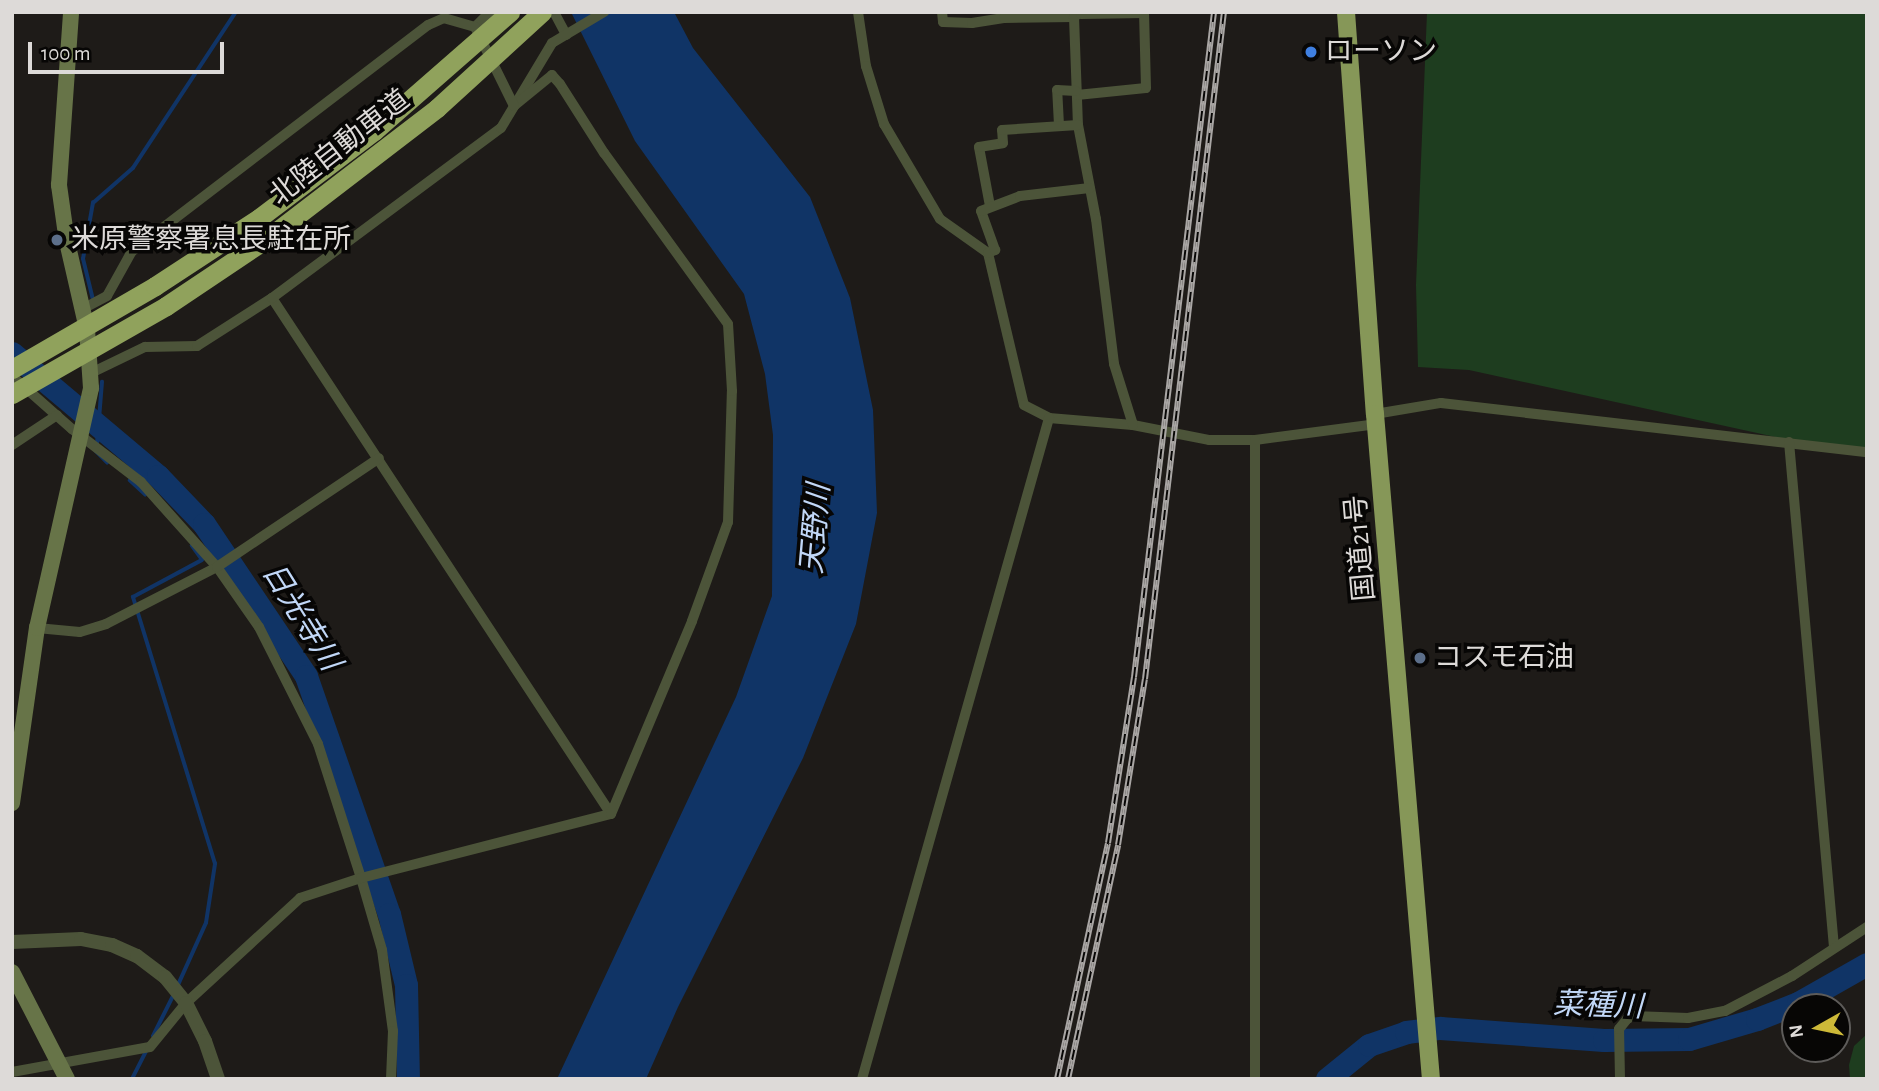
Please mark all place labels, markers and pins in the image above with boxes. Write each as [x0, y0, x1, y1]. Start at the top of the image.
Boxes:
place label: ローソン [1325, 35, 1437, 69]
marker: ローソン [1303, 44, 1319, 60]
place label: 米原警察署息長駐在所 [71, 223, 351, 257]
marker: 米原警察署息長駐在所 [49, 232, 65, 248]
place label: コスモ石油 [1434, 641, 1574, 675]
marker: コスモ石油 [1412, 650, 1428, 666]

